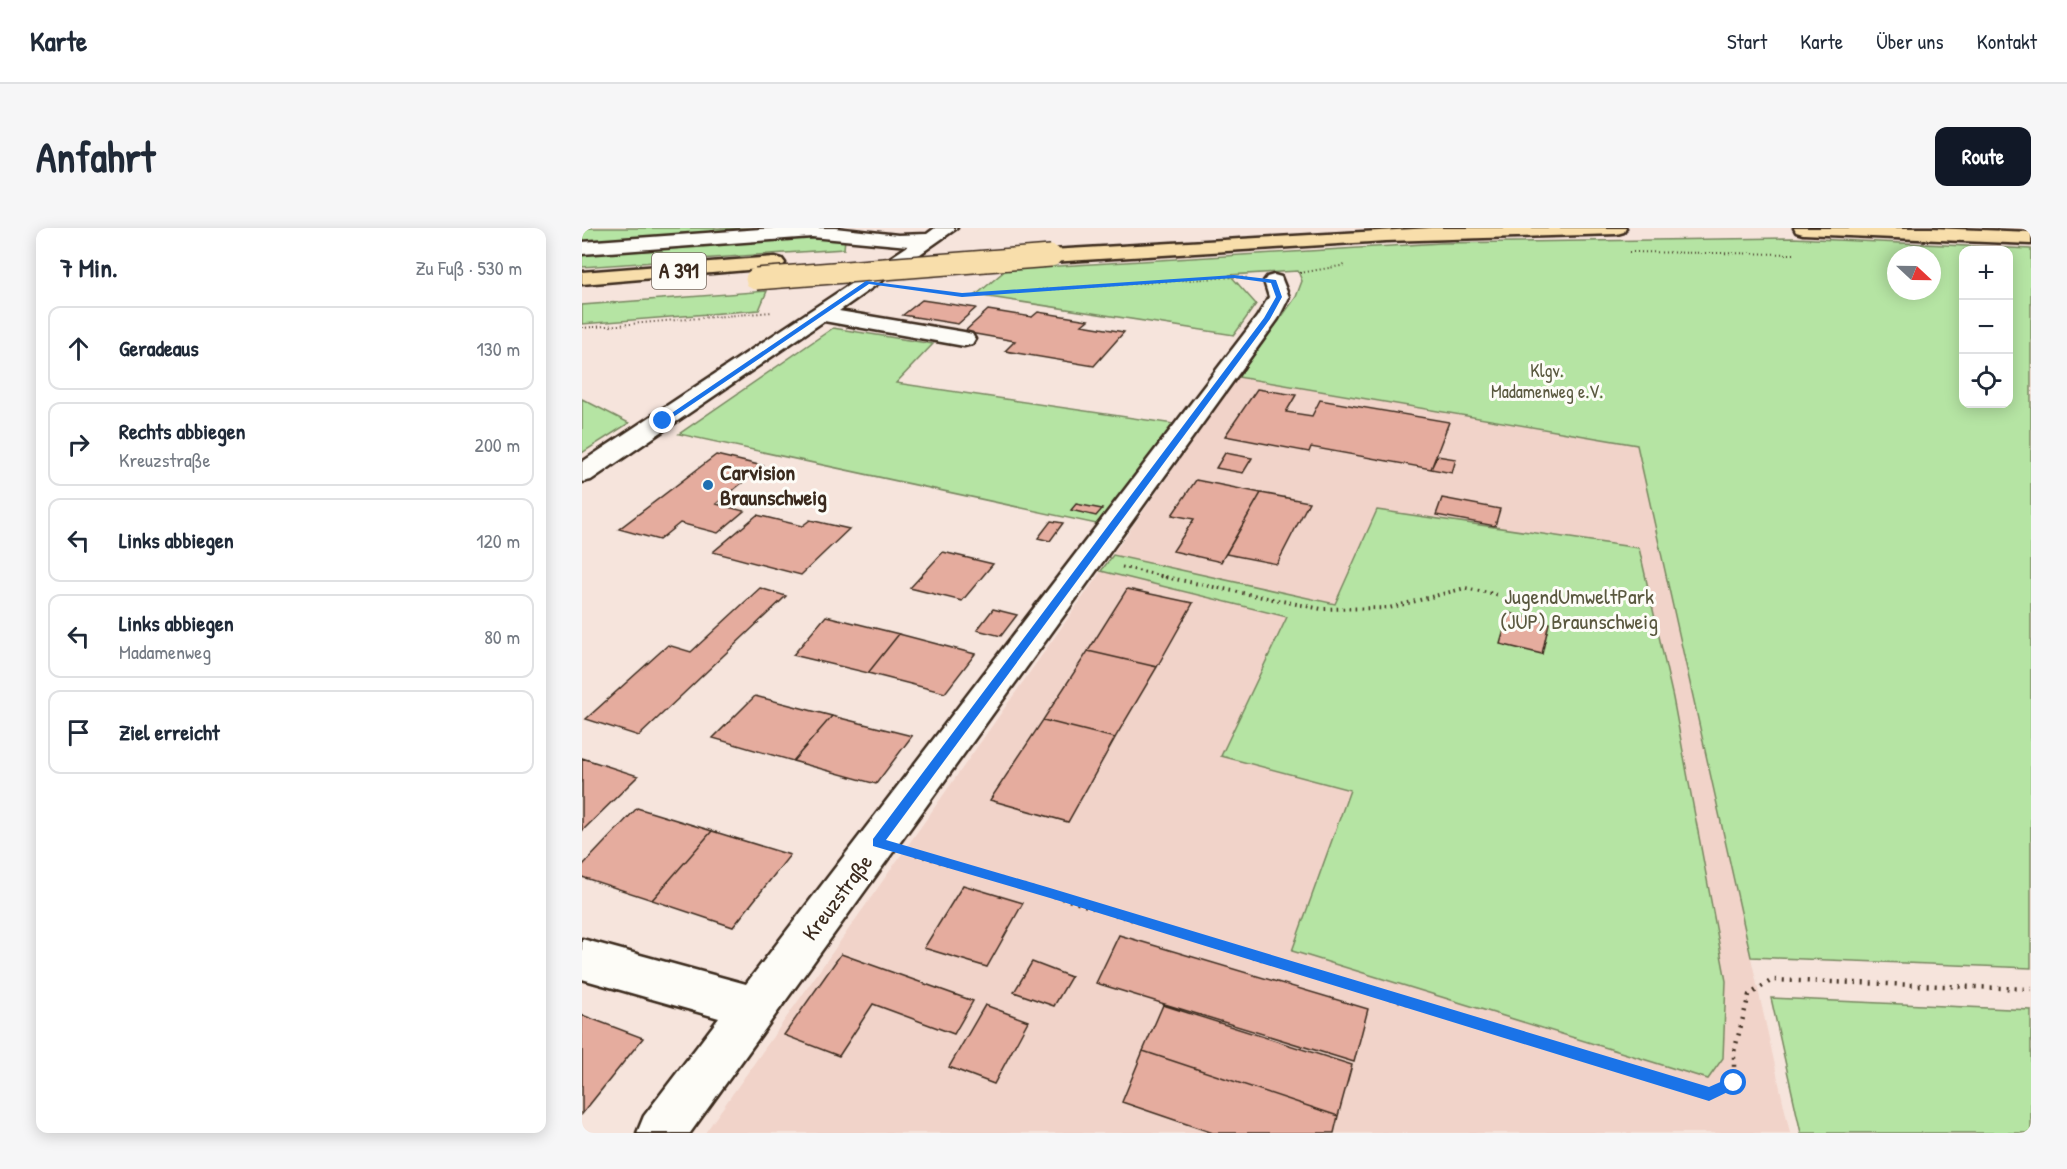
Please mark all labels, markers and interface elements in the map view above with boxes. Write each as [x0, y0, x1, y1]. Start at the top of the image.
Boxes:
text: Karte [30, 22, 87, 60]
text: Start [1727, 27, 1767, 56]
text: Karte [1800, 27, 1843, 56]
text: Über uns [1876, 27, 1944, 56]
text: Kontakt [1977, 27, 2037, 56]
button: Route [1935, 127, 2031, 186]
text: Anfahrt [36, 128, 155, 185]
north arrow [1887, 246, 1941, 300]
map controls [1959, 246, 2013, 408]
button: + [1959, 246, 2013, 300]
text: 7 Min. [60, 250, 117, 285]
road number: A 391 [652, 253, 706, 289]
text: Zu Fuß · 530 m [415, 254, 522, 281]
button: − [1959, 300, 2013, 354]
icon: ahead [62, 332, 95, 365]
text: Geradeaus [119, 333, 199, 363]
text: 130 m [477, 335, 520, 362]
button: locate [1959, 354, 2013, 408]
park label: Klgv. Madamenweg e.V. [1491, 358, 1603, 404]
route end [649, 407, 675, 433]
text: Rechts abbiegen [119, 416, 246, 446]
icon: right [62, 428, 95, 461]
text: 200 m [475, 431, 520, 458]
text: Kreuzstraße [119, 446, 210, 473]
place label: Carvision Braunschweig [720, 457, 827, 513]
marker: Carvision Braunschweig [701, 478, 715, 492]
icon: left [62, 524, 95, 557]
text: Links abbiegen [119, 525, 234, 555]
text: 120 m [476, 527, 520, 554]
park label: JugendUmweltPark (JUP) Braunschweig [1500, 581, 1658, 636]
text: Links abbiegen [119, 608, 234, 638]
icon: left [62, 620, 95, 653]
text: 80 m [484, 623, 520, 650]
text: Madamenweg [119, 638, 211, 665]
icon: arrive [62, 716, 95, 749]
text: Ziel erreicht [119, 717, 219, 747]
street label: Kreuzstraße [795, 848, 879, 946]
route start [1720, 1069, 1746, 1095]

